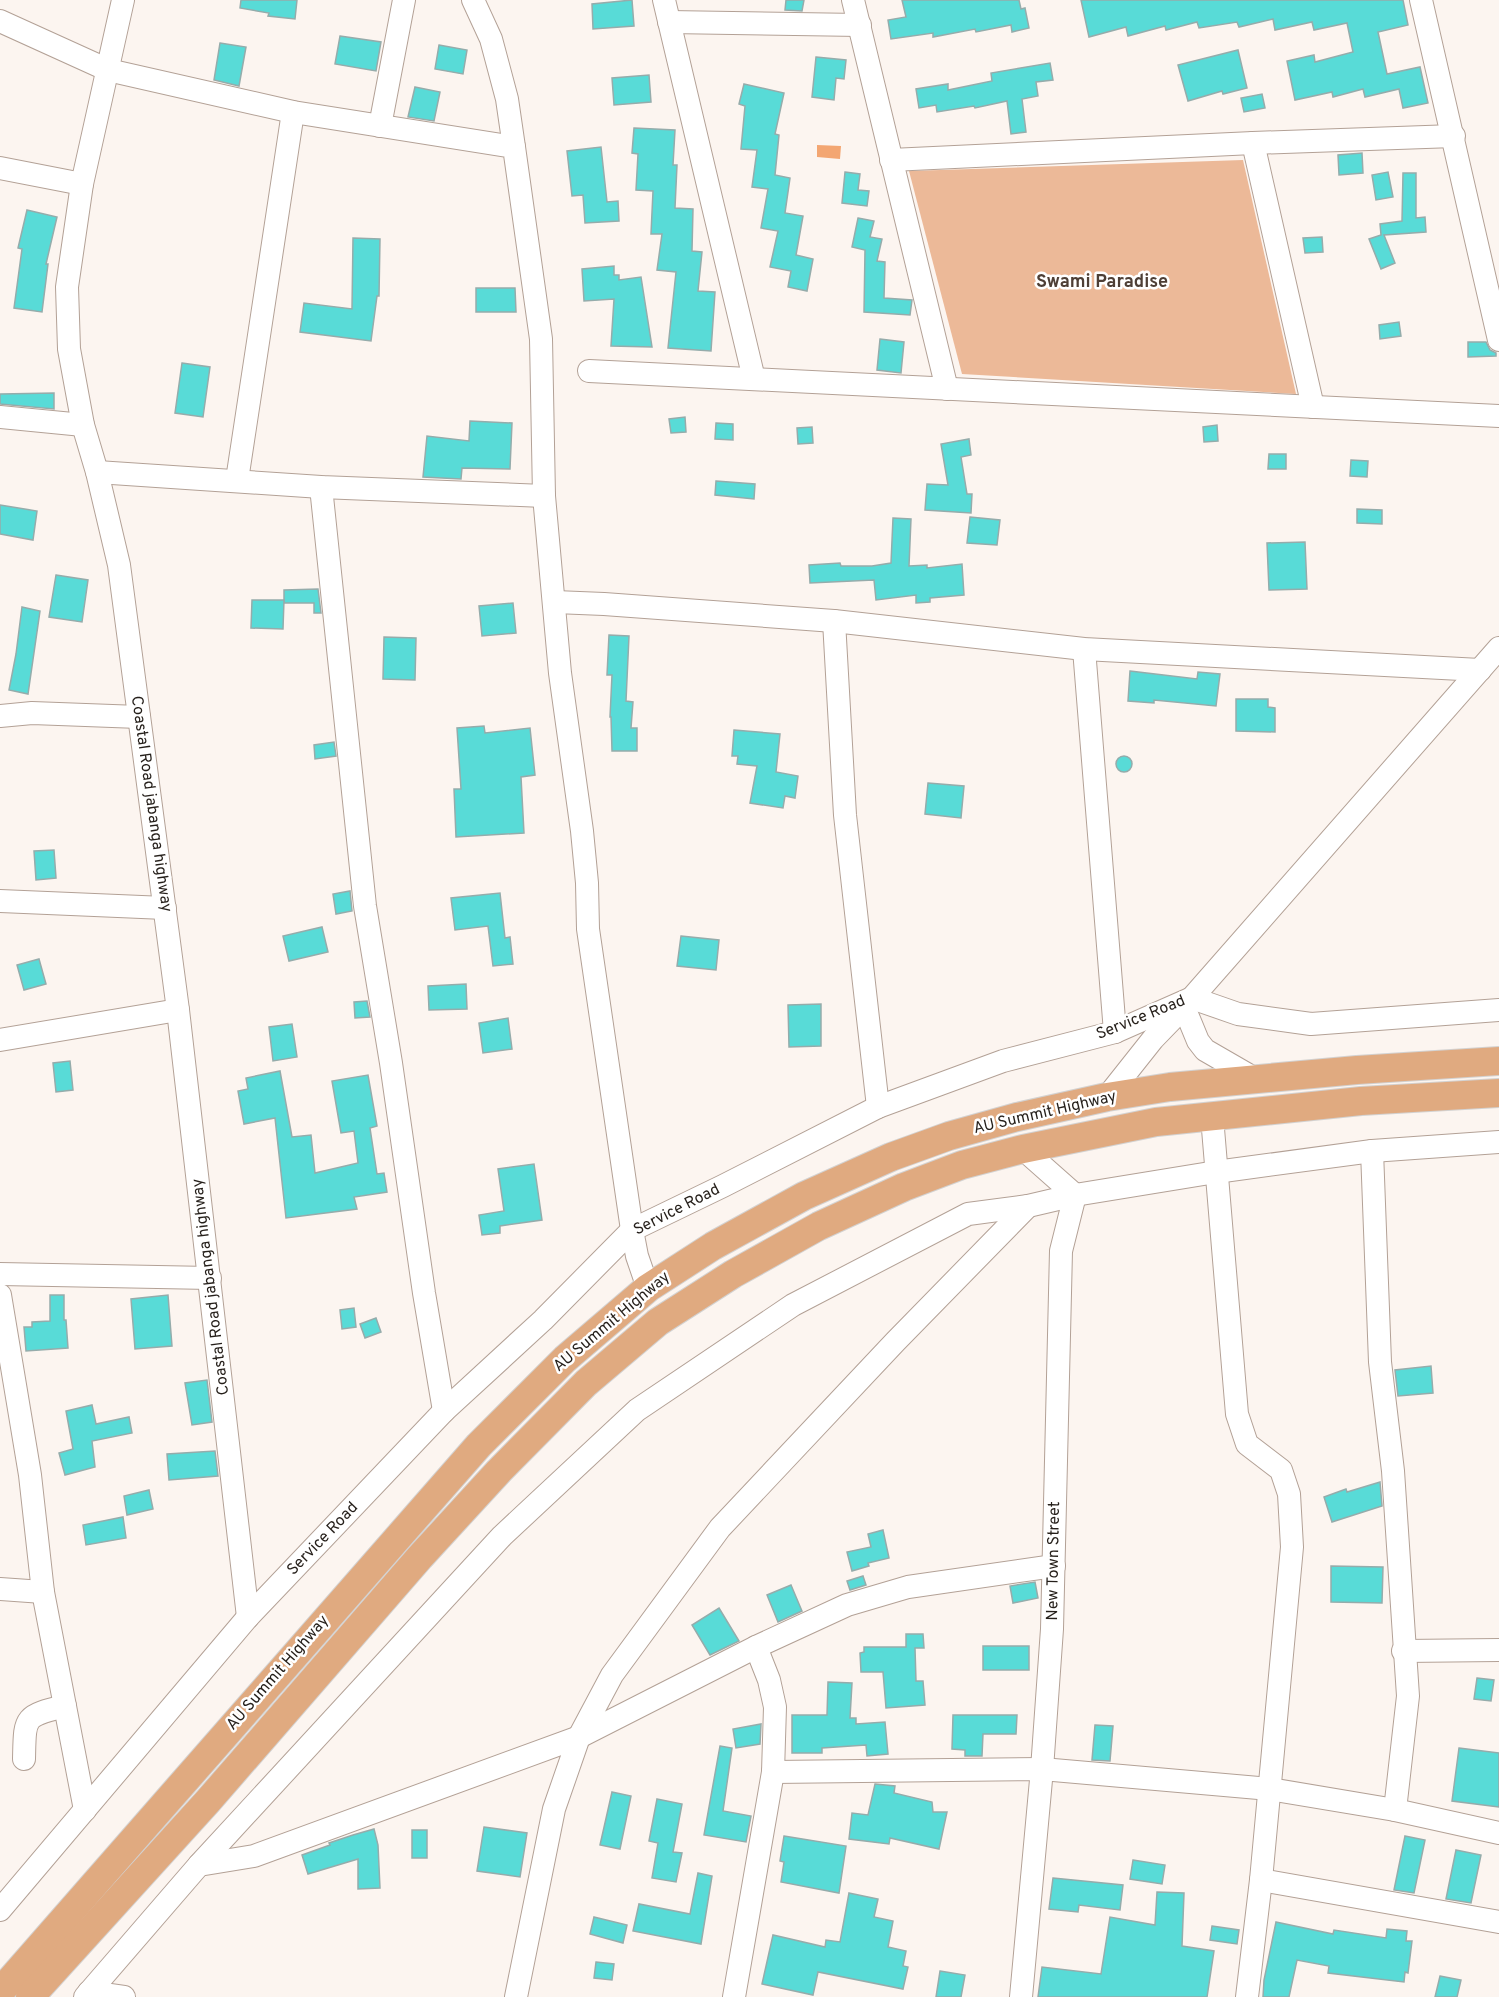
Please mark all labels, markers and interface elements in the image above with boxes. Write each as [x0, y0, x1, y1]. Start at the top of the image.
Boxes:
district label: Swami Paradise [1036, 271, 1168, 294]
street label: Coastal Road jabanga highway [126, 695, 176, 913]
street label: Service Road [1094, 991, 1188, 1045]
street label: AU Summit Highway [972, 1087, 1118, 1139]
street label: Coastal Road jabanga highway [188, 1177, 234, 1397]
street label: Service Road [630, 1180, 724, 1240]
street label: AU Summit Highway [550, 1267, 674, 1377]
street label: Service Road [283, 1498, 363, 1580]
street label: New Town Street [1043, 1501, 1065, 1621]
street label: AU Summit Highway [223, 1611, 333, 1735]

